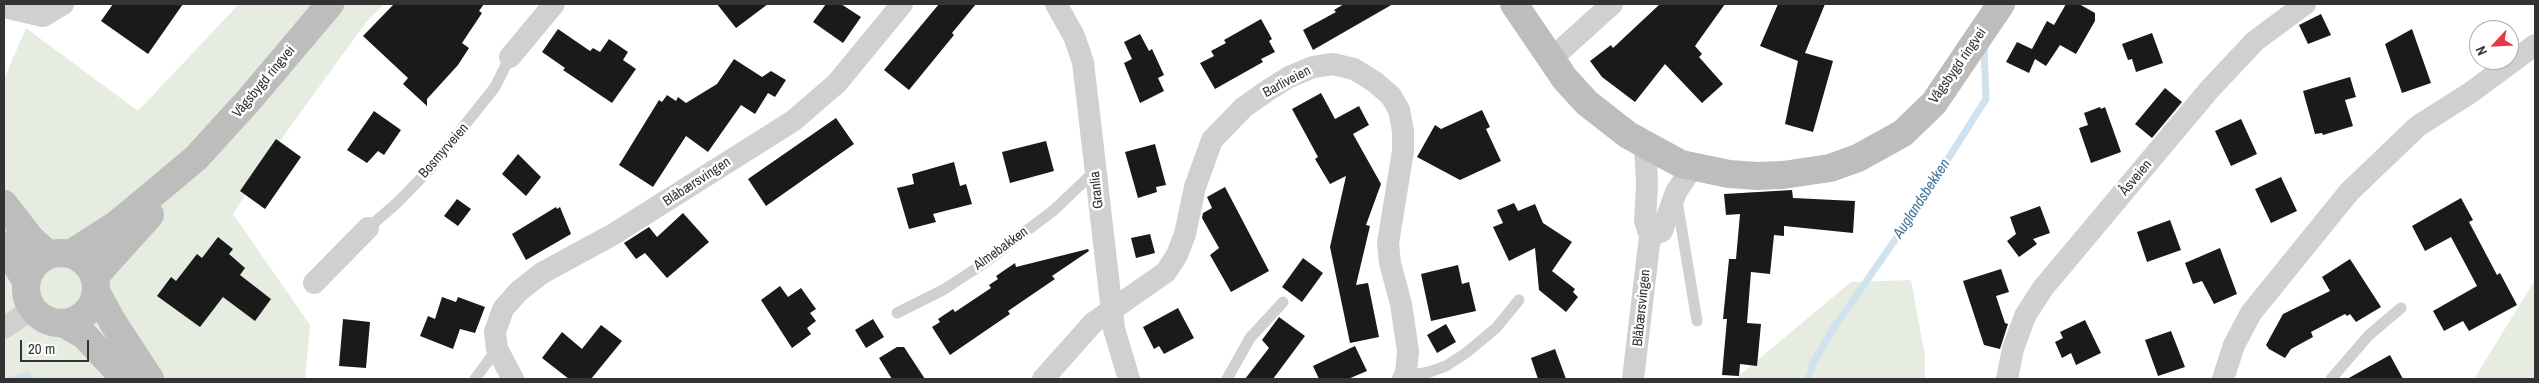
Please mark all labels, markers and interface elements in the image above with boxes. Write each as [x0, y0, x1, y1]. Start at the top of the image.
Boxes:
north arrow [2469, 20, 2519, 70]
street label: Vågsbygd ringvei [1926, 25, 1990, 107]
street label: Vågsbygd ringvei [229, 43, 299, 121]
text: N [2471, 43, 2491, 58]
street label: Barliveien [1260, 62, 1314, 102]
street label: Bosmyrveien [416, 120, 472, 182]
street label: Blåbærsvingen [660, 154, 734, 210]
water label: Auglandsbekken [1890, 156, 1954, 242]
street label: Åsveien [2116, 157, 2156, 199]
street label: Granlia [1087, 170, 1107, 210]
street label: Almebakken [971, 224, 1031, 274]
street label: Blåbærsvingen [1630, 269, 1654, 347]
scale bar [22, 330, 91, 362]
text: 20 m [28, 338, 55, 359]

